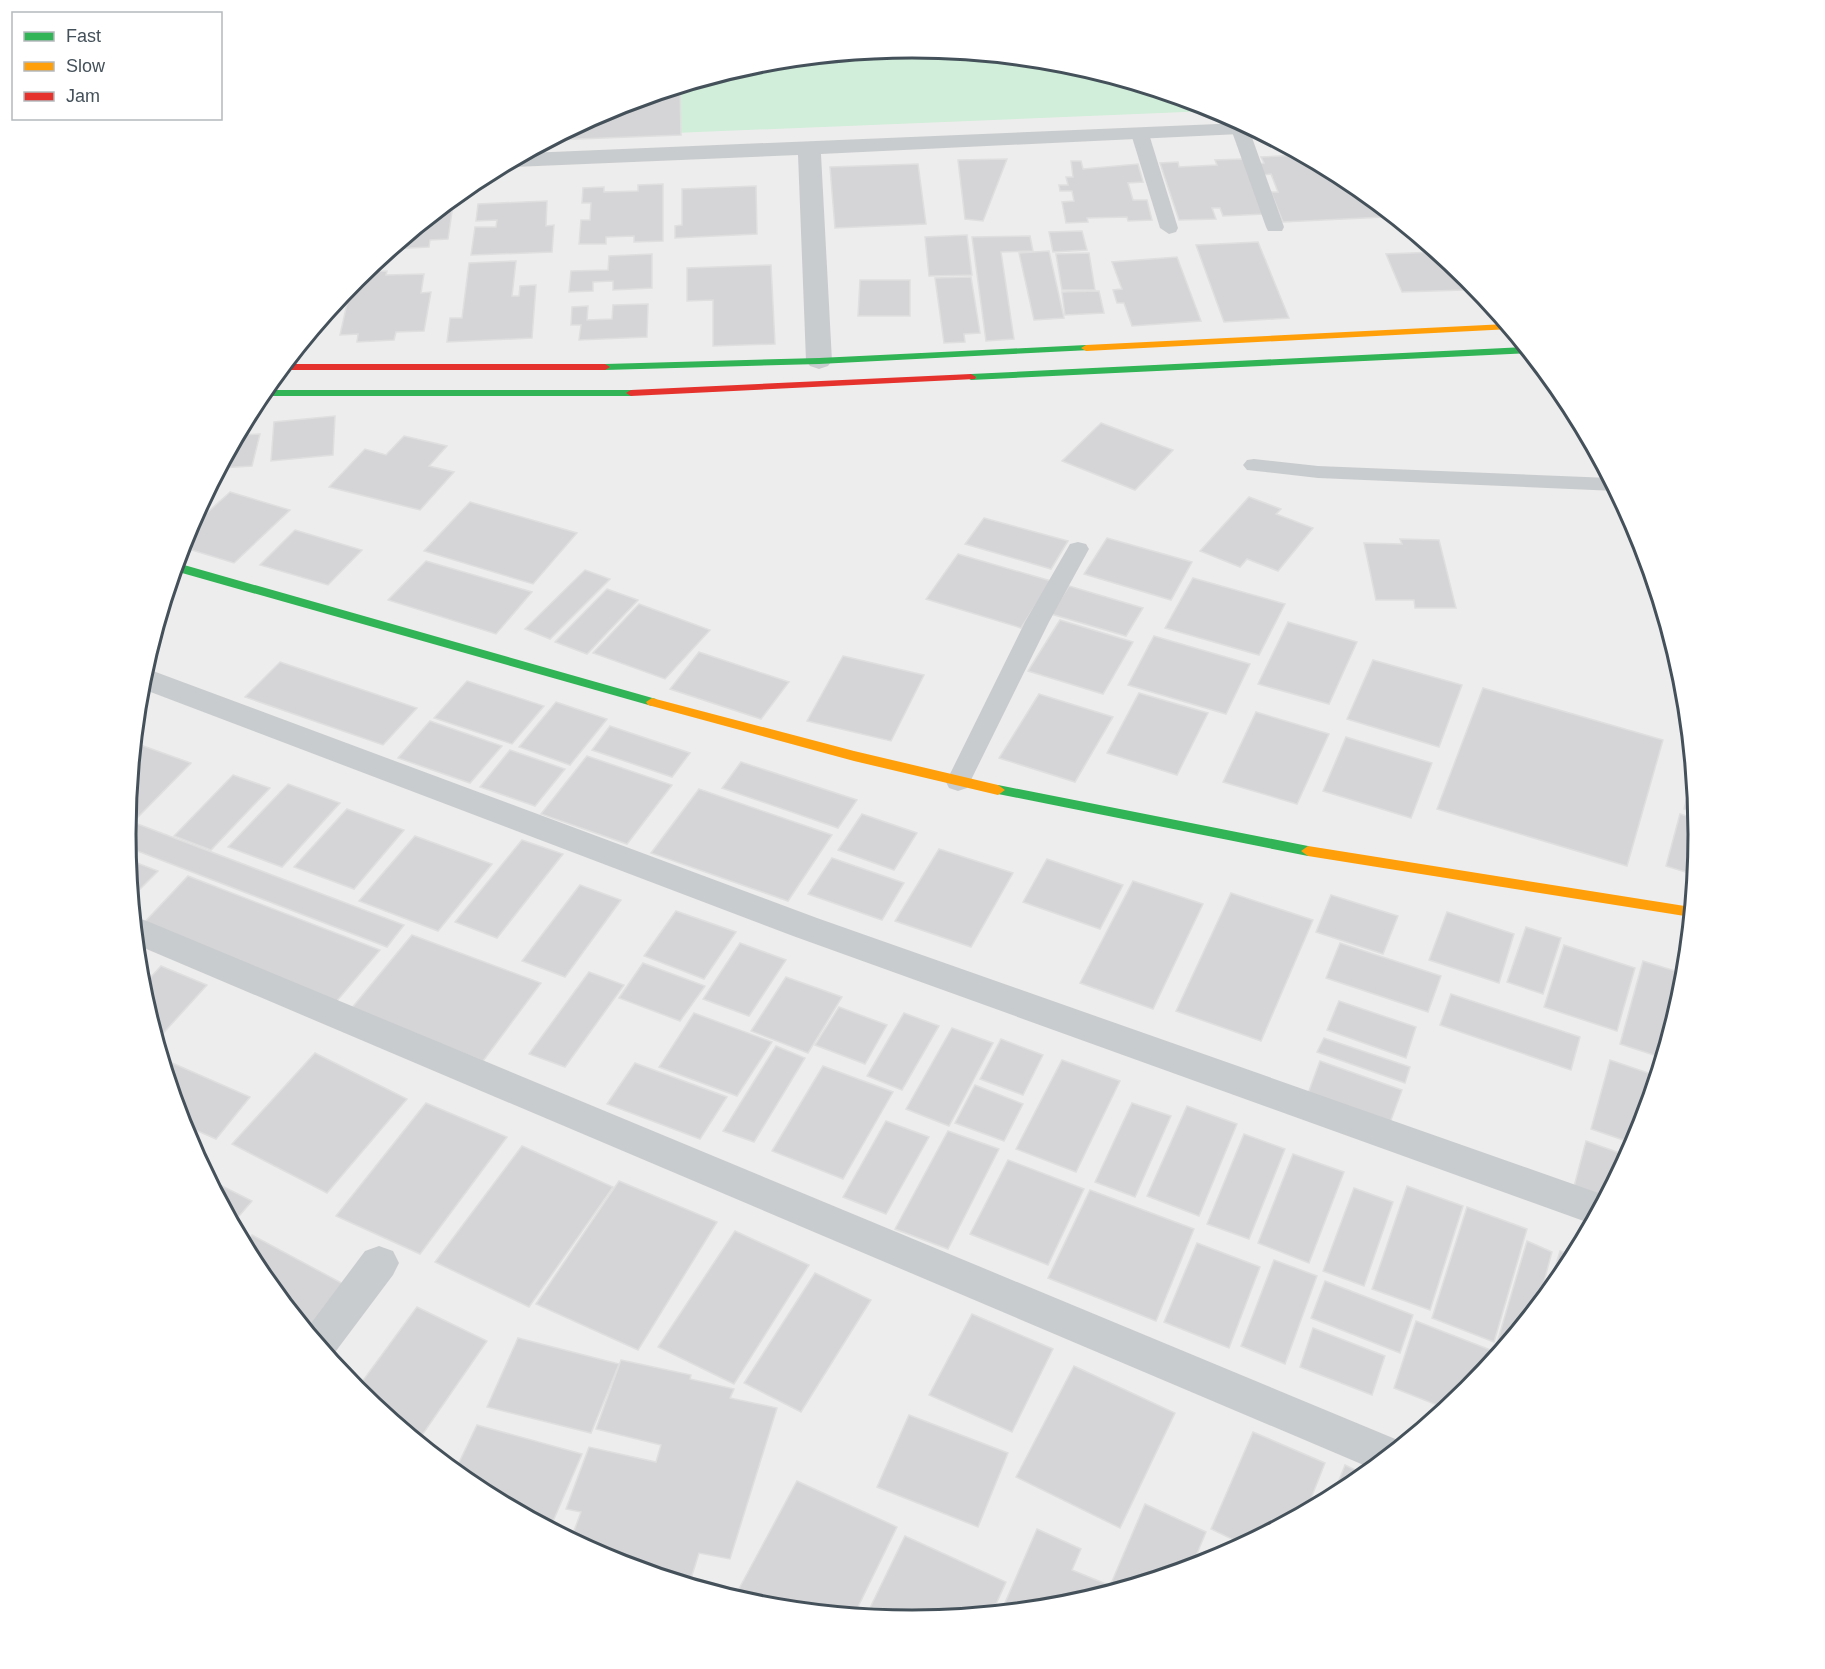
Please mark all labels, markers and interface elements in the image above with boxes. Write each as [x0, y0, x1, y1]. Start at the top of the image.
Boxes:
legend [12, 12, 222, 120]
text: Fast [66, 26, 101, 46]
text: Slow [66, 56, 106, 76]
text: Jam [66, 86, 100, 106]

